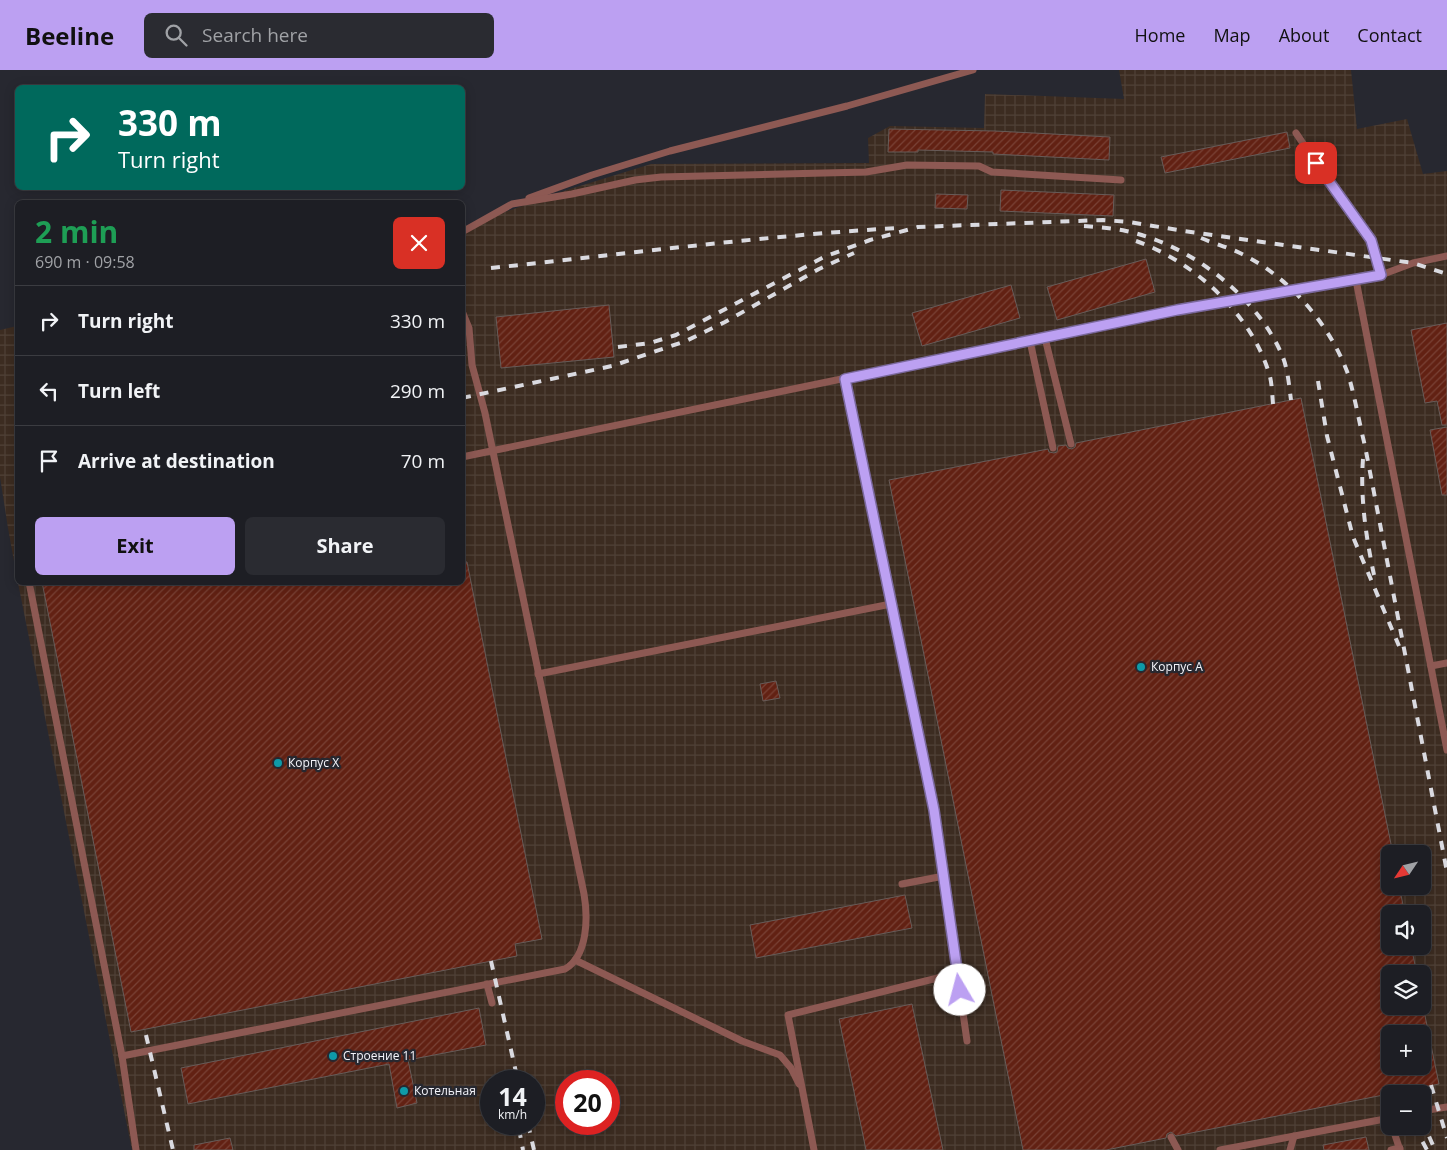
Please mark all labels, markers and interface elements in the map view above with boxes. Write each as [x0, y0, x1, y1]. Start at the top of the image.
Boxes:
search box [144, 13, 494, 58]
text: Beeline [25, 19, 114, 52]
icon: search [162, 21, 190, 49]
text: Search here [202, 22, 308, 48]
text: Home [1135, 23, 1185, 47]
text: Map [1213, 23, 1251, 47]
text: About [1279, 23, 1329, 47]
text: Contact [1357, 23, 1422, 47]
text: 330 m [118, 99, 222, 146]
icon: right [35, 105, 100, 170]
pin [1295, 142, 1337, 184]
text: Turn right [118, 144, 220, 174]
icon: arrive [1302, 149, 1330, 177]
text: 2 min [35, 211, 118, 252]
button: close [393, 217, 445, 269]
text: 690 m · 09:58 [35, 251, 135, 273]
icon: right [35, 307, 63, 335]
text: Turn right [78, 308, 173, 334]
text: 330 m [390, 308, 445, 334]
icon: left [35, 377, 63, 405]
text: Turn left [78, 378, 160, 404]
text: 290 m [390, 378, 445, 404]
icon: arrive [35, 447, 63, 475]
text: Arrive at destination [78, 448, 275, 474]
text: 70 m [401, 448, 445, 474]
button: Exit [35, 517, 235, 575]
button: Share [245, 517, 445, 575]
place label: Корпус А [1151, 658, 1203, 675]
marker: Корпус А [1135, 661, 1147, 673]
place label: Корпус Х [288, 754, 339, 771]
marker: Корпус Х [272, 757, 284, 769]
north arrow [1381, 845, 1431, 895]
map controls [1381, 845, 1431, 1135]
button: sound [1381, 905, 1431, 955]
position arrow [933, 963, 985, 1015]
button: layers [1381, 965, 1431, 1015]
button: + [1381, 1025, 1431, 1075]
place label: Строение 11 [343, 1047, 416, 1064]
marker: Строение 11 [327, 1050, 339, 1062]
speed limit sign: 20 [555, 1070, 620, 1135]
text: 14 [498, 1079, 527, 1113]
place label: Котельная [414, 1082, 476, 1099]
marker: Котельная [398, 1085, 410, 1097]
button: − [1381, 1085, 1431, 1135]
text: km/h [498, 1106, 527, 1123]

